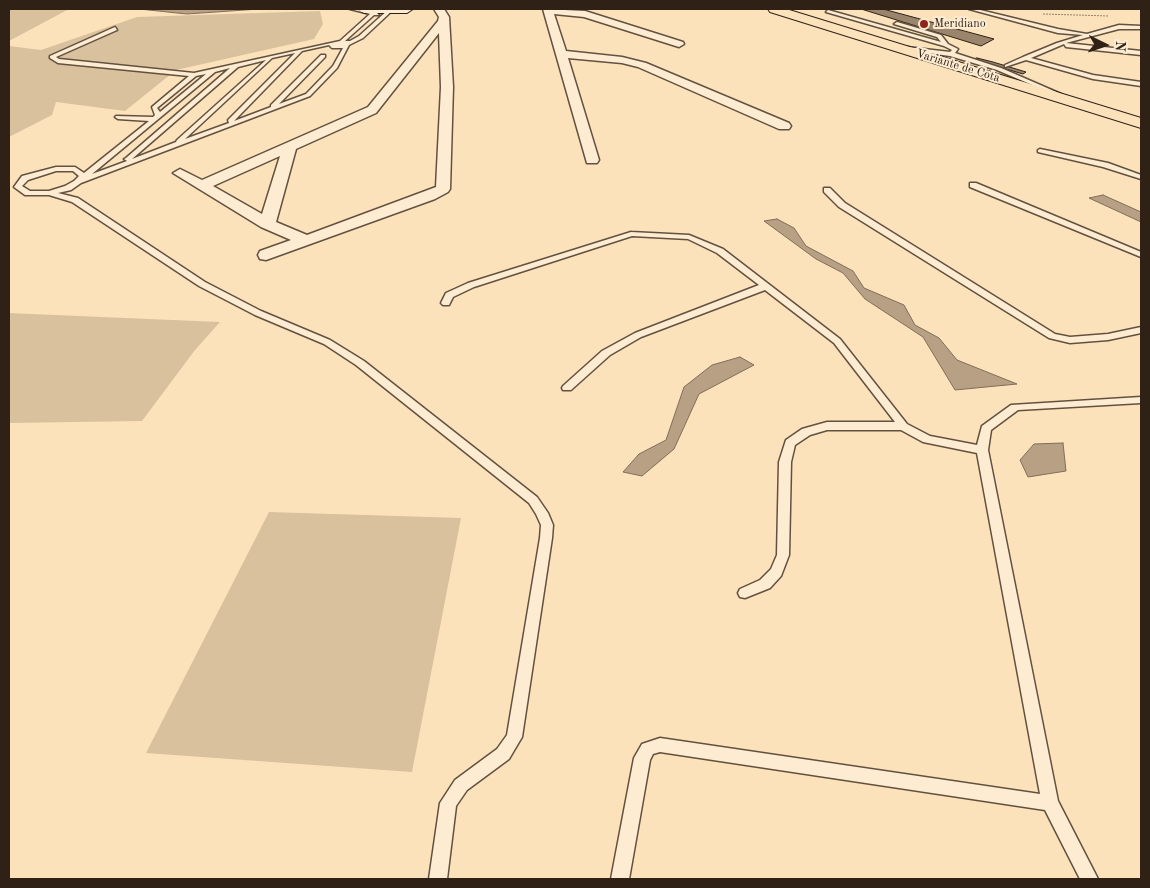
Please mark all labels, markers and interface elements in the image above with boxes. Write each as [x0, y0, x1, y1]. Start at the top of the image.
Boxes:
place label: Meridiano [934, 17, 986, 31]
marker: Meridiano [918, 18, 930, 30]
north arrow [1080, 20, 1130, 70]
text: N [1113, 40, 1127, 52]
street label: Variante de Cota [914, 46, 1002, 86]

